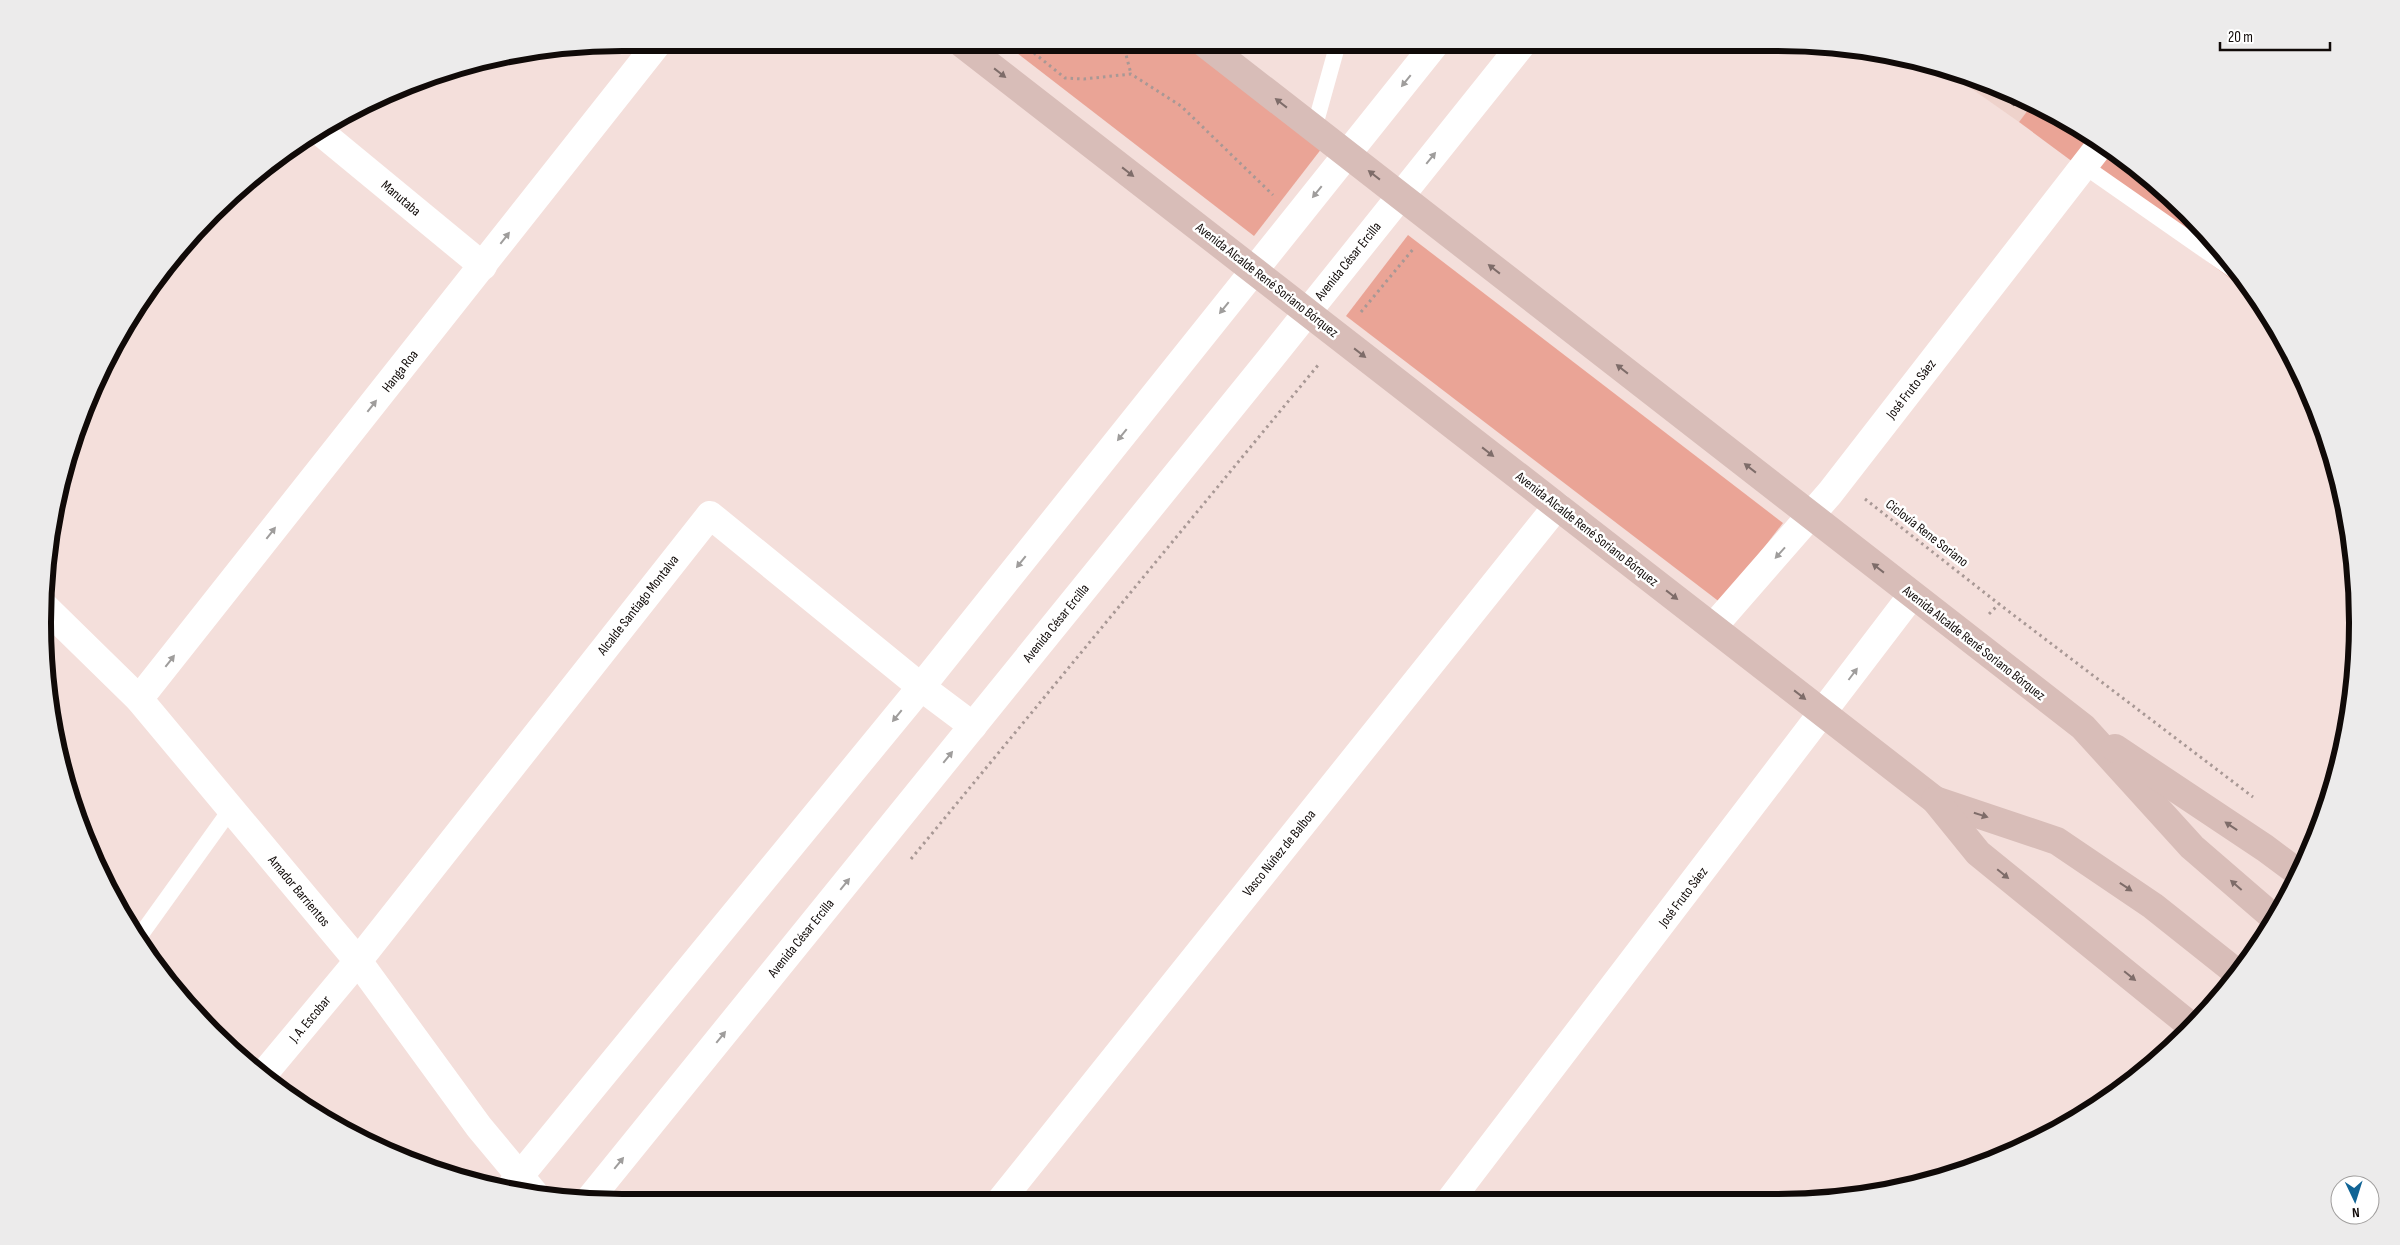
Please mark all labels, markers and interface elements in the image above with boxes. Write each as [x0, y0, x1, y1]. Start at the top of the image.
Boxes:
scale bar [2220, 20, 2330, 52]
text: 20 m [2228, 28, 2253, 47]
one-way arrow [993, 67, 1006, 78]
one-way arrow [1400, 75, 1411, 88]
one-way arrow [1275, 98, 1288, 109]
one-way arrow [1426, 152, 1437, 165]
one-way arrow [1121, 167, 1134, 178]
one-way arrow [1368, 170, 1381, 181]
street label: Manutaba [378, 177, 424, 219]
one-way arrow [1311, 185, 1322, 198]
street label: Avenida Alcalde René Soriano Bórquez [1191, 218, 1342, 341]
street label: Avenida César Ercilla [1311, 218, 1385, 304]
one-way arrow [500, 232, 511, 245]
one-way arrow [1488, 263, 1501, 274]
one-way arrow [1218, 301, 1229, 314]
street label: Hanga Roa [378, 346, 422, 396]
one-way arrow [1353, 347, 1366, 358]
street label: José Fruto Sáez [1882, 356, 1940, 423]
one-way arrow [1616, 363, 1629, 374]
one-way arrow [366, 400, 377, 413]
one-way arrow [1117, 428, 1128, 441]
one-way arrow [1481, 447, 1494, 458]
one-way arrow [1744, 463, 1757, 474]
street label: Avenida Alcalde René Soriano Bórquez [1511, 467, 1662, 590]
street label: Ciclovía Rene Soriano [1882, 495, 1972, 571]
one-way arrow [265, 527, 276, 540]
one-way arrow [1774, 547, 1785, 560]
street label: Alcalde Santiago Montalva [593, 552, 682, 659]
one-way arrow [1015, 555, 1026, 568]
one-way arrow [1872, 563, 1885, 574]
street label: Avenida César Ercilla [1019, 580, 1093, 666]
street label: Avenida Alcalde René Soriano Bórquez [1898, 581, 2049, 704]
one-way arrow [1665, 590, 1679, 600]
one-way arrow [164, 655, 175, 668]
one-way arrow [1848, 667, 1858, 681]
one-way arrow [1793, 689, 1806, 700]
one-way arrow [891, 709, 902, 722]
one-way arrow [942, 751, 953, 764]
street label: Vasco Núñez de Balboa [1239, 806, 1319, 900]
one-way arrow [1974, 812, 1989, 820]
one-way arrow [2225, 821, 2238, 830]
street label: Amador Barrientos [264, 851, 334, 930]
street label: José Fruto Sáez [1654, 864, 1711, 931]
one-way arrow [1997, 868, 2010, 879]
one-way arrow [840, 878, 851, 891]
one-way arrow [2229, 879, 2242, 890]
one-way arrow [2119, 882, 2132, 892]
street label: Avenida César Ercilla [764, 895, 838, 981]
one-way arrow [2123, 971, 2136, 982]
street label: J. A. Escobar [285, 992, 334, 1047]
one-way arrow [715, 1031, 726, 1044]
one-way arrow [613, 1157, 624, 1170]
north arrow [2330, 1175, 2380, 1225]
text: N [2352, 1204, 2360, 1221]

